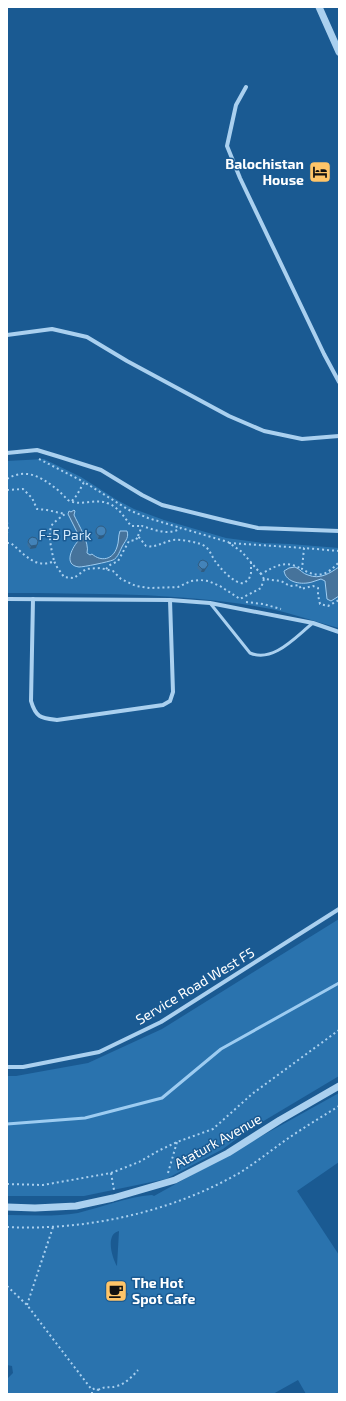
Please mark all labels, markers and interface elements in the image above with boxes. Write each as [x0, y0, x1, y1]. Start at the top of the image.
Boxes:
place label: Balochistan House [225, 155, 304, 188]
hotel icon: Balochistan House [307, 159, 333, 185]
park label: F-5 Park [39, 526, 91, 543]
street label: Service Road West F5 [132, 943, 257, 1028]
street label: Ataturk Avenue [171, 1110, 264, 1172]
place label: The Hot Spot Cafe [132, 1274, 195, 1307]
cafe icon: The Hot Spot Cafe [103, 1278, 129, 1304]

